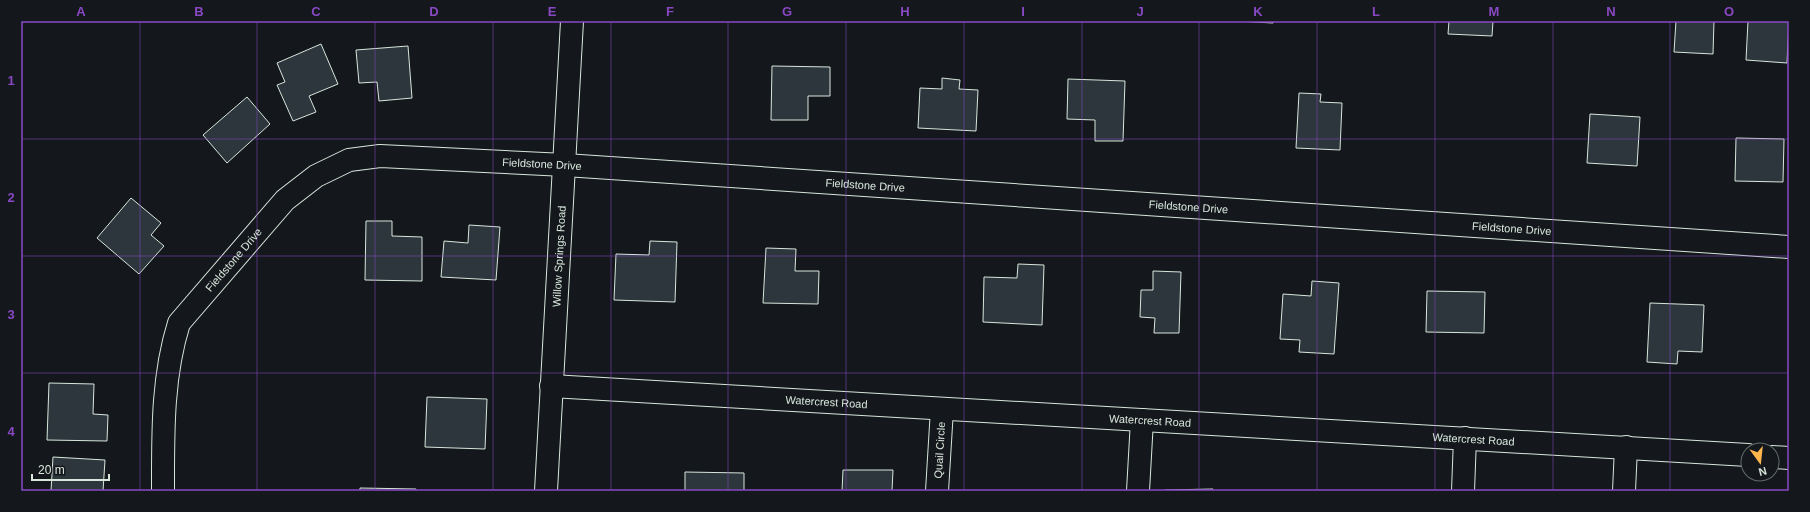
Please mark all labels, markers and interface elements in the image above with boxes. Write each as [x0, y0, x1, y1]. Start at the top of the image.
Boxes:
text: A [76, 4, 86, 19]
text: B [194, 4, 204, 19]
text: C [311, 4, 321, 19]
text: D [429, 4, 439, 19]
text: E [548, 4, 557, 19]
text: F [666, 4, 674, 19]
text: G [782, 4, 792, 19]
text: H [900, 4, 910, 19]
text: I [1021, 4, 1025, 19]
text: J [1136, 4, 1144, 19]
text: K [1253, 4, 1263, 19]
text: L [1372, 4, 1380, 19]
text: M [1489, 4, 1499, 19]
text: N [1606, 4, 1616, 19]
text: O [1724, 4, 1734, 19]
text: 1 [7, 73, 15, 88]
street label: Fieldstone Drive [502, 156, 582, 172]
street label: Fieldstone Drive [825, 176, 905, 194]
text: 2 [7, 190, 15, 205]
street label: Fieldstone Drive [1148, 198, 1229, 215]
street label: Willow Springs Road [550, 205, 568, 307]
street label: Fieldstone Drive [1472, 220, 1552, 237]
street label: Fieldstone Drive [203, 226, 264, 294]
text: 3 [7, 307, 15, 322]
street label: Watercrest Road [785, 394, 868, 410]
street label: Watercrest Road [1109, 412, 1191, 429]
street label: Quail Circle [932, 421, 947, 479]
text: 4 [7, 424, 15, 439]
street label: Watercrest Road [1432, 431, 1515, 448]
north arrow [1740, 442, 1780, 482]
scale bar [32, 456, 109, 482]
text: 20 m [38, 463, 65, 477]
text: N [1757, 465, 1768, 478]

